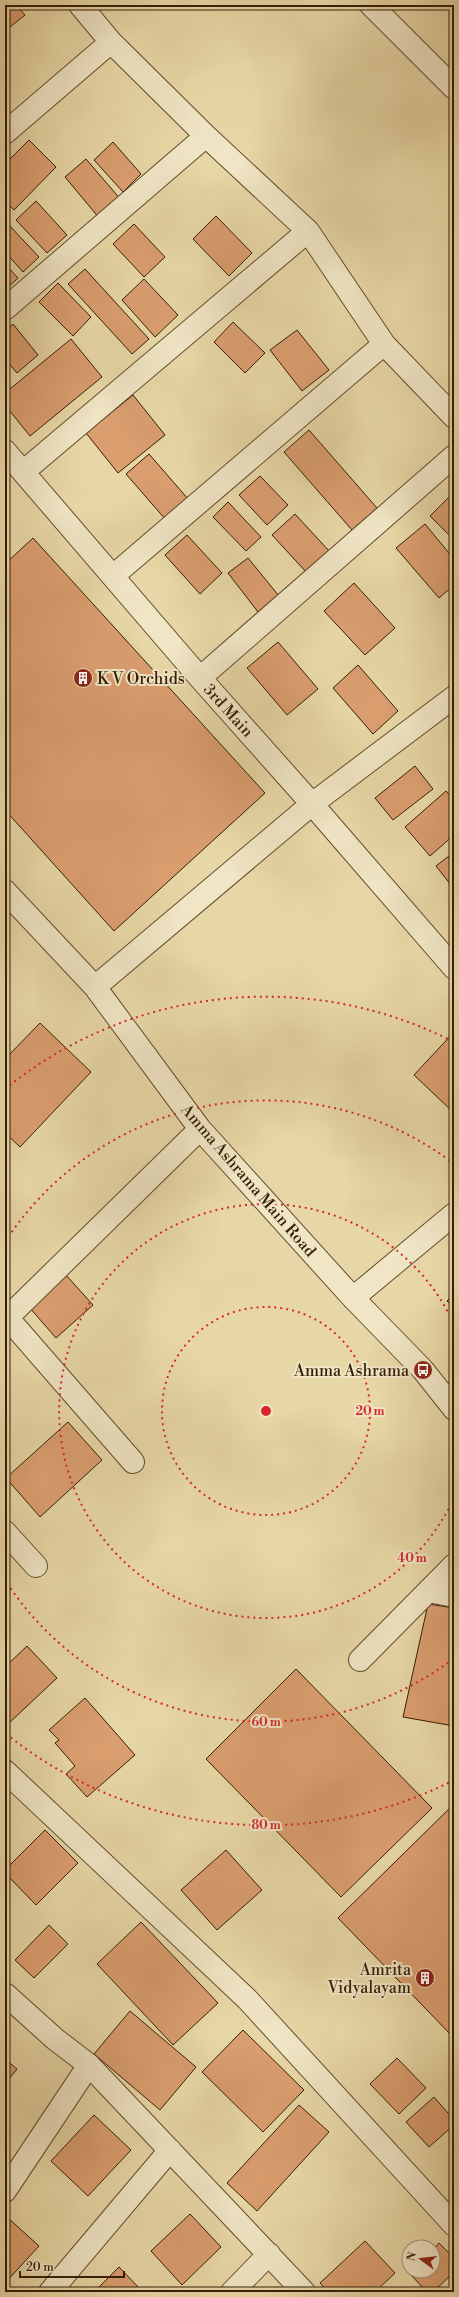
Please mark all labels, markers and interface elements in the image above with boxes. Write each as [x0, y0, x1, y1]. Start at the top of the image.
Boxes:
building icon: K V Orchids [72, 667, 94, 689]
place label: K V Orchids [97, 669, 185, 689]
street label: 3rd Main [199, 680, 258, 742]
street label: Amma Ashrama Main Road [176, 1099, 320, 1261]
bus stop icon: Amma Ashrama [412, 1359, 434, 1381]
place label: Amma Ashrama [293, 1361, 410, 1381]
centre of rings [259, 1404, 273, 1418]
text: 20 m [355, 1404, 385, 1419]
text: 40 m [397, 1551, 427, 1566]
text: 60 m [251, 1715, 281, 1730]
text: 80 m [251, 1818, 281, 1833]
place label: Amrita Vidyalayam [327, 1960, 412, 1998]
building icon: Amrita Vidyalayam [414, 1967, 436, 1989]
north arrow [401, 2239, 441, 2279]
text: N [404, 2250, 420, 2263]
scale bar [20, 2253, 124, 2279]
text: 20 m [26, 2260, 54, 2275]

